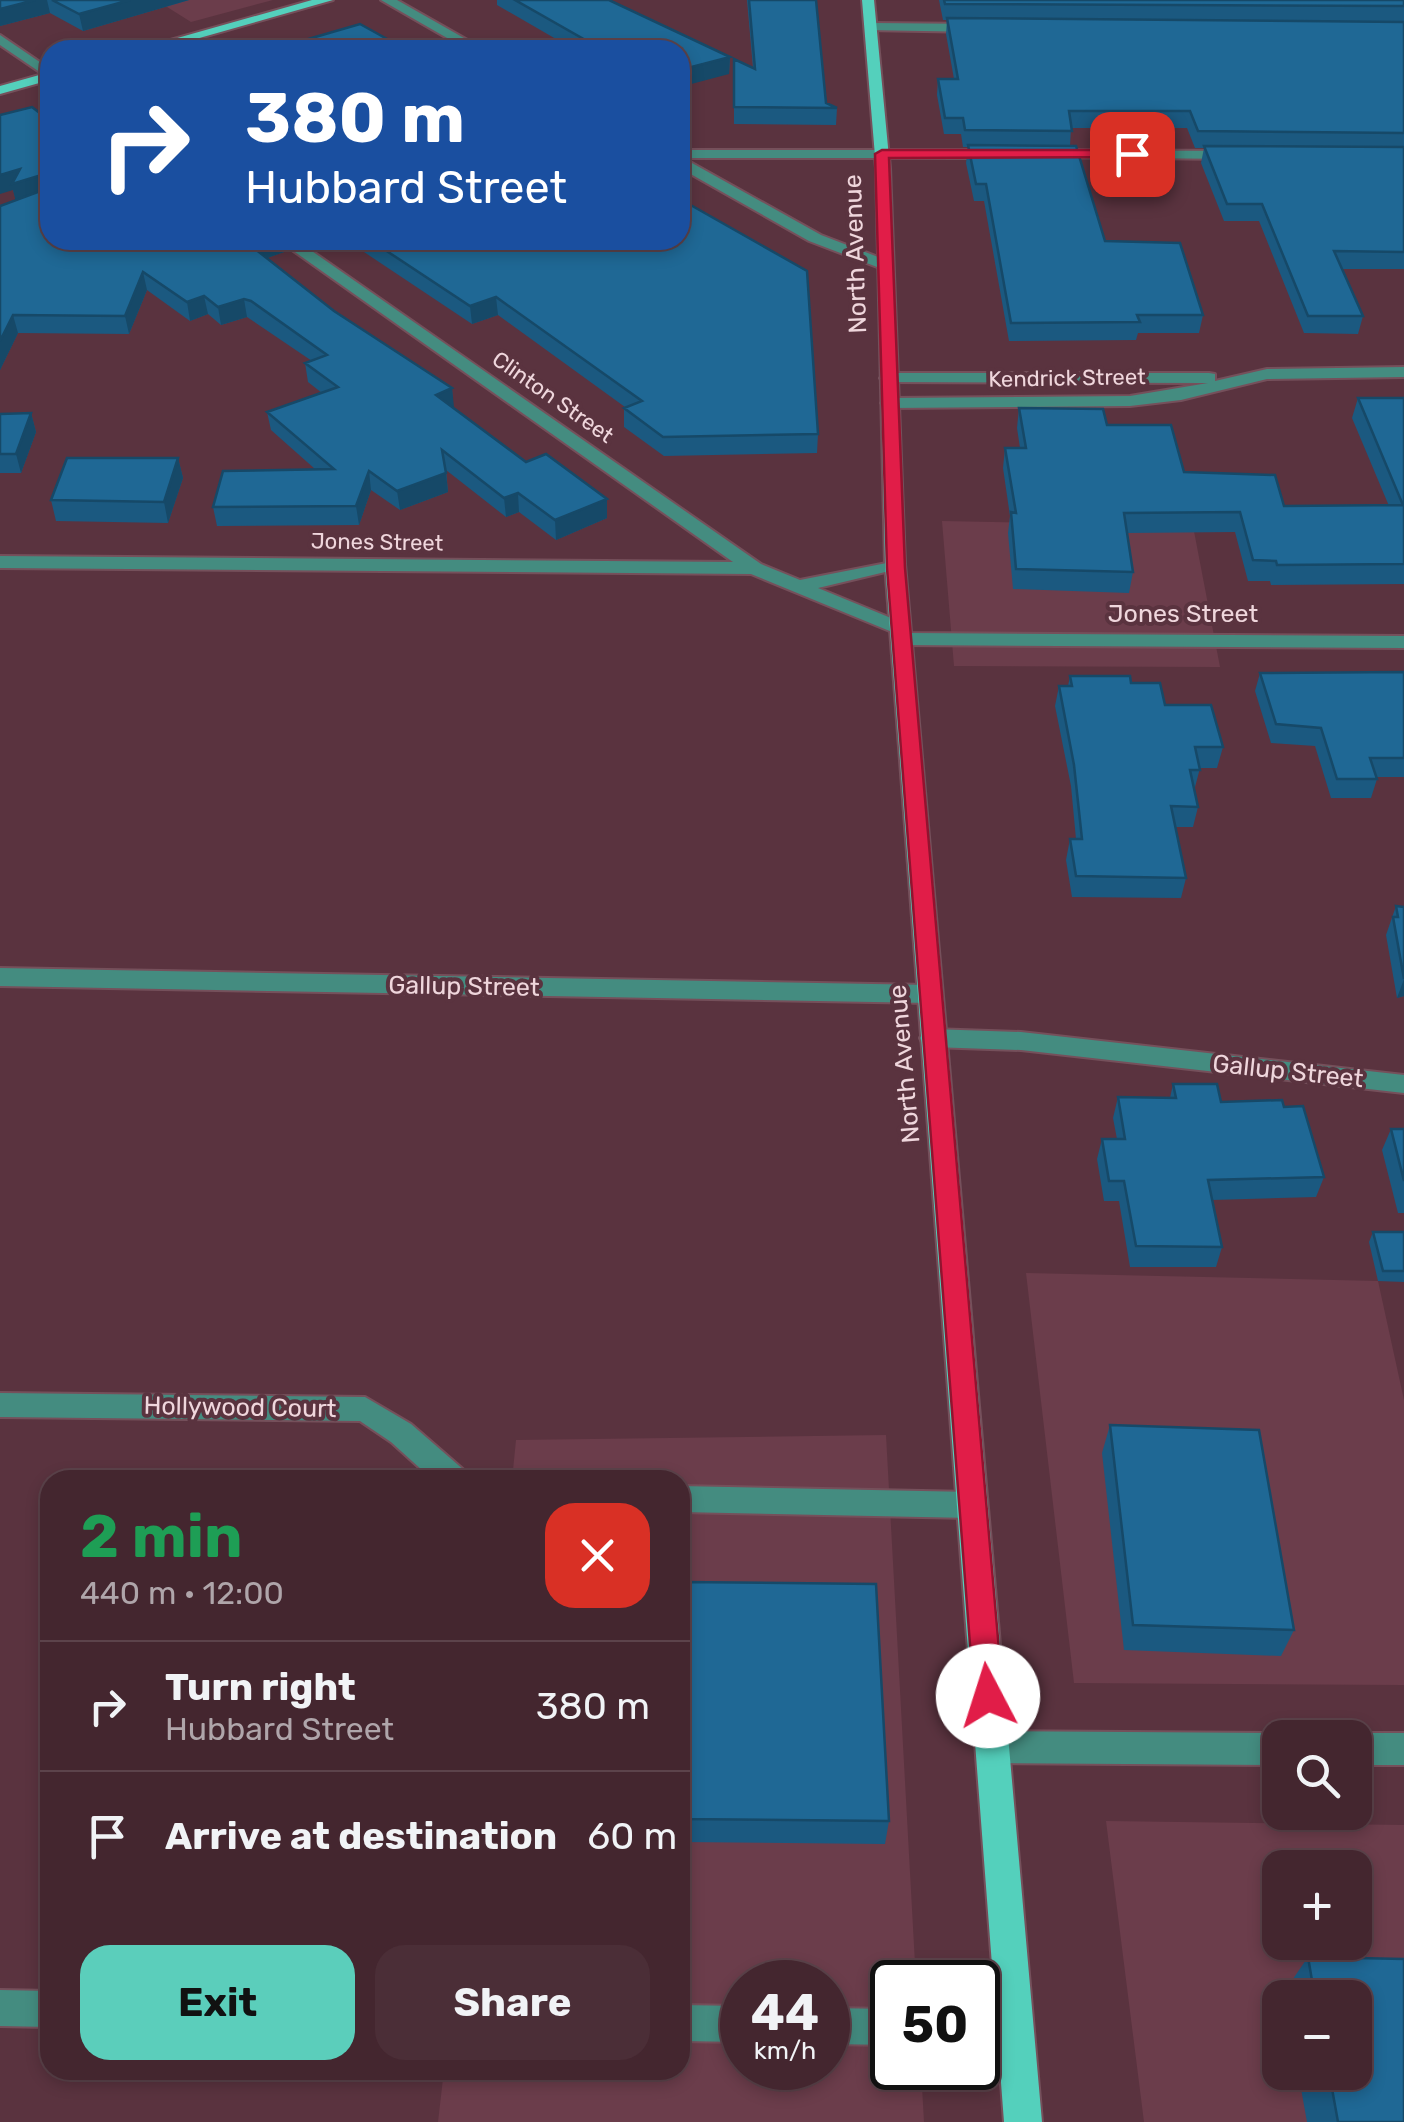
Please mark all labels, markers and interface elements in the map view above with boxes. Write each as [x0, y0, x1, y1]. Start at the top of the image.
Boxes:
text: 380 m [245, 77, 465, 160]
icon: right [80, 80, 210, 210]
pin [1090, 112, 1175, 197]
icon: arrive [1105, 127, 1160, 182]
text: Hubbard Street [245, 161, 567, 214]
street label: North Avenue [838, 174, 872, 334]
street label: Clinton Street [487, 345, 619, 449]
street label: Kendrick Street [988, 363, 1146, 393]
street label: Jones Street [311, 527, 444, 557]
street label: Jones Street [1108, 599, 1258, 628]
street label: Gallup Street [388, 970, 540, 1002]
street label: North Avenue [883, 983, 925, 1145]
street label: Gallup Street [1211, 1049, 1365, 1093]
street label: Hollywood Court [143, 1391, 337, 1423]
text: 2 min [80, 1501, 242, 1572]
button: close [545, 1503, 650, 1608]
text: 440 m · 12:00 [80, 1574, 284, 1612]
position arrow [936, 1644, 1040, 1748]
text: Turn right [165, 1664, 356, 1710]
icon: right [80, 1679, 135, 1734]
text: 380 m [536, 1683, 650, 1729]
text: Hubbard Street [165, 1710, 394, 1748]
map controls [1262, 1720, 1372, 2090]
button: search [1262, 1720, 1372, 1830]
icon: arrive [80, 1809, 135, 1864]
text: Arrive at destination [165, 1813, 557, 1859]
text: 60 m [587, 1813, 677, 1859]
button: + [1262, 1850, 1372, 1960]
button: Exit [80, 1945, 355, 2060]
button: Share [375, 1945, 650, 2060]
speed limit sign: 50 [870, 1960, 1000, 2090]
button: − [1262, 1980, 1372, 2090]
text: 44 [751, 1983, 819, 2043]
text: km/h [754, 2036, 816, 2065]

